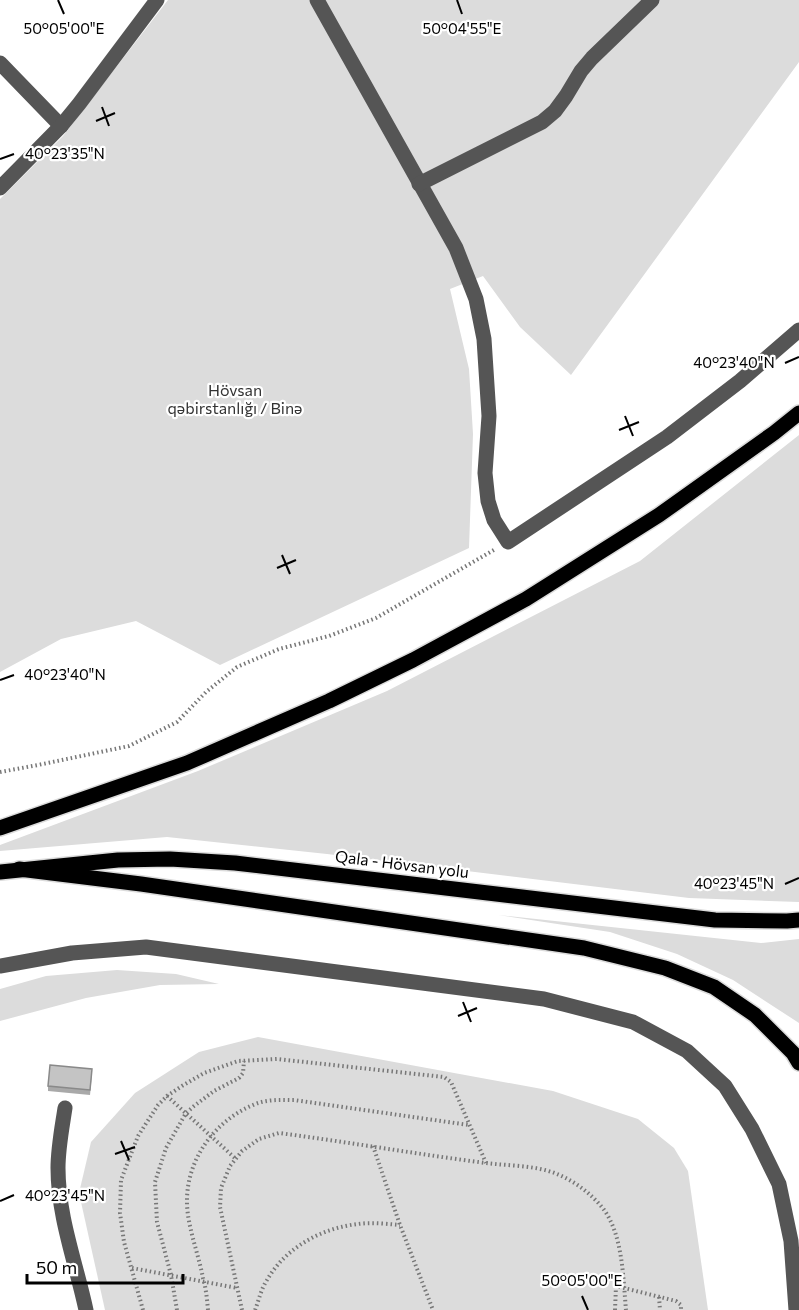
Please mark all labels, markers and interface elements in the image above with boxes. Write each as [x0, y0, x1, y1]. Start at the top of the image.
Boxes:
text: 50°05'00"E [24, 19, 105, 37]
text: 50°04'55"E [423, 19, 502, 37]
text: 40°23'35"N [25, 144, 105, 162]
text: 40°23'40"N [693, 353, 775, 371]
park label: Hövsan qəbirstanlığı / Binə [167, 380, 303, 417]
text: 40°23'40"N [24, 665, 106, 683]
street label: Qala - Hövsan yolu [334, 846, 470, 881]
text: 40°23'45"N [694, 874, 774, 892]
text: 40°23'45"N [25, 1186, 105, 1204]
scale bar [27, 1247, 183, 1285]
text: 50 m [36, 1256, 77, 1278]
text: 50°05'00"E [542, 1271, 623, 1289]

